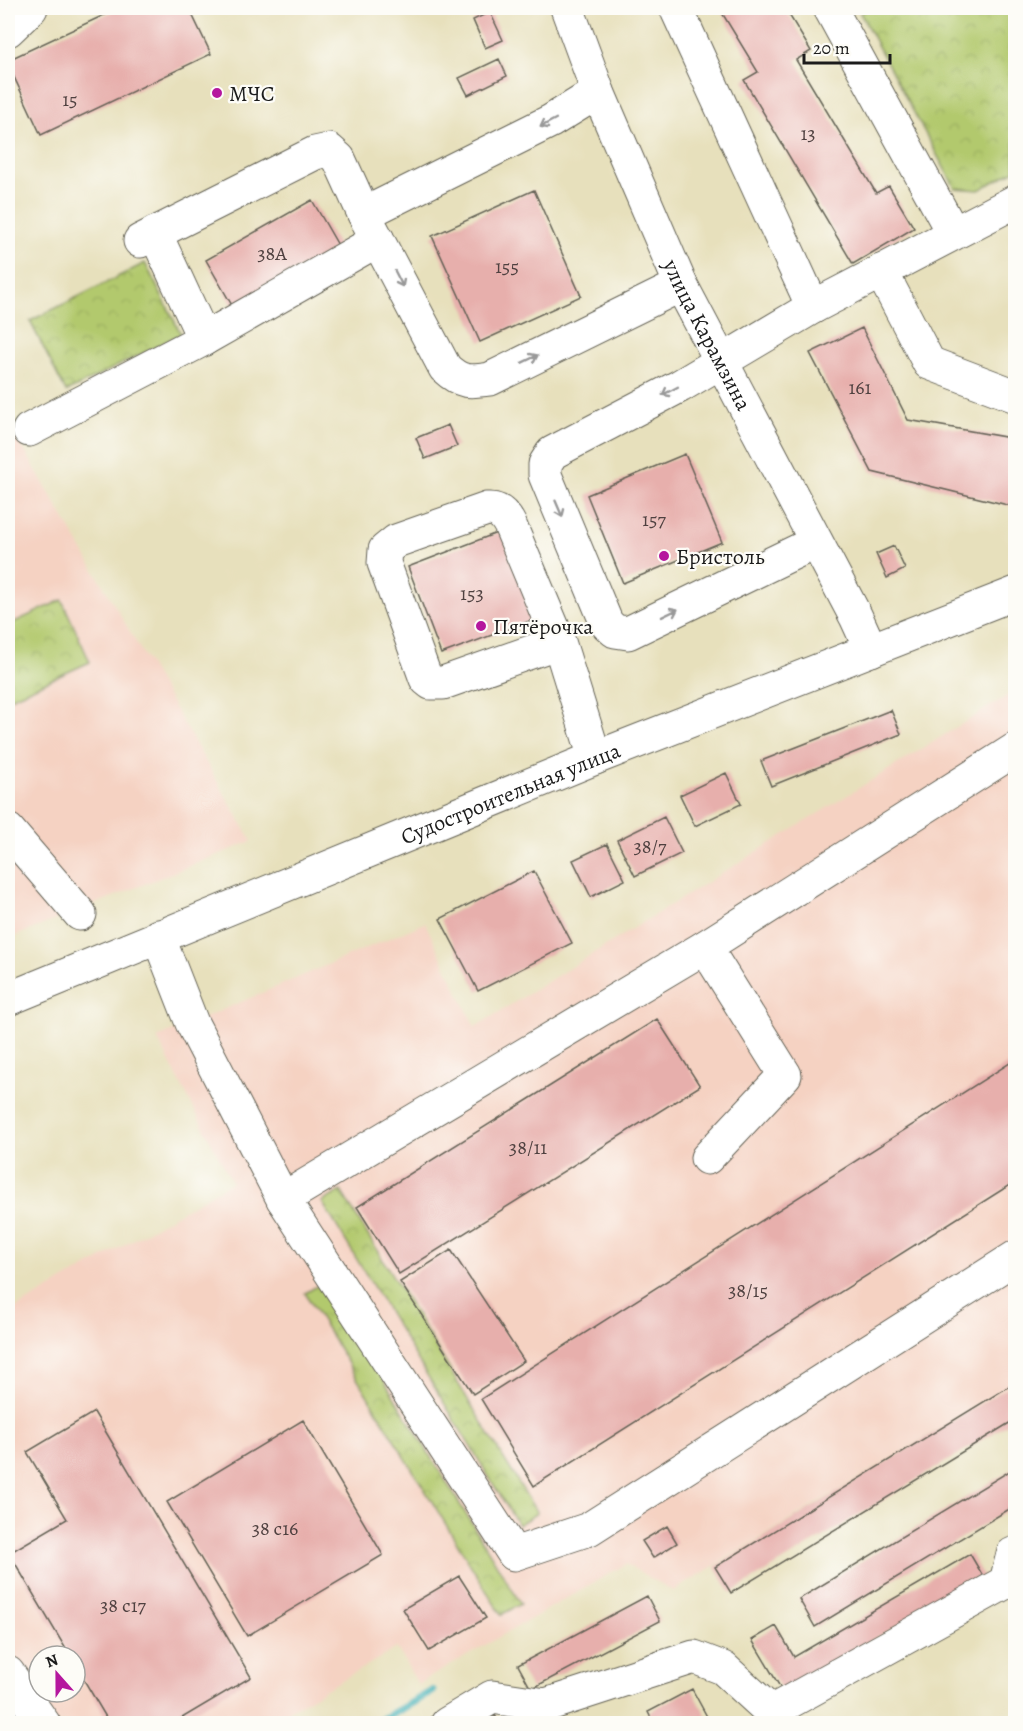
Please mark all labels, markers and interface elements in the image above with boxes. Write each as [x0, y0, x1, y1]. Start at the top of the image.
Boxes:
scale bar [804, 27, 890, 65]
text: 20 m [813, 36, 850, 60]
place label: МЧС [229, 79, 275, 109]
house number: 15 [62, 86, 78, 113]
marker: МЧС [210, 86, 224, 100]
one-way arrow [540, 117, 557, 129]
house number: 13 [800, 120, 816, 147]
house number: 38А [257, 240, 287, 267]
house number: 155 [495, 253, 519, 280]
street label: улица Карамзина [655, 254, 759, 417]
one-way arrow [393, 270, 405, 288]
one-way arrow [521, 353, 539, 364]
house number: 161 [849, 374, 872, 401]
one-way arrow [662, 386, 680, 397]
one-way arrow [554, 499, 565, 518]
house number: 157 [642, 506, 667, 533]
place label: Бристоль [676, 542, 765, 572]
marker: Бристоль [657, 549, 671, 563]
house number: 153 [460, 580, 484, 607]
one-way arrow [660, 606, 678, 618]
place label: Пятёрочка [493, 612, 594, 642]
marker: Пятёрочка [474, 619, 488, 633]
street label: Судостроительная улица [396, 735, 626, 852]
house number: 38/7 [634, 833, 667, 860]
house number: 38/11 [509, 1134, 547, 1161]
house number: 38/15 [728, 1277, 768, 1304]
house number: 38 с16 [252, 1515, 298, 1542]
house number: 38 с17 [100, 1592, 147, 1619]
north arrow [27, 1644, 87, 1704]
text: N [43, 1648, 62, 1673]

